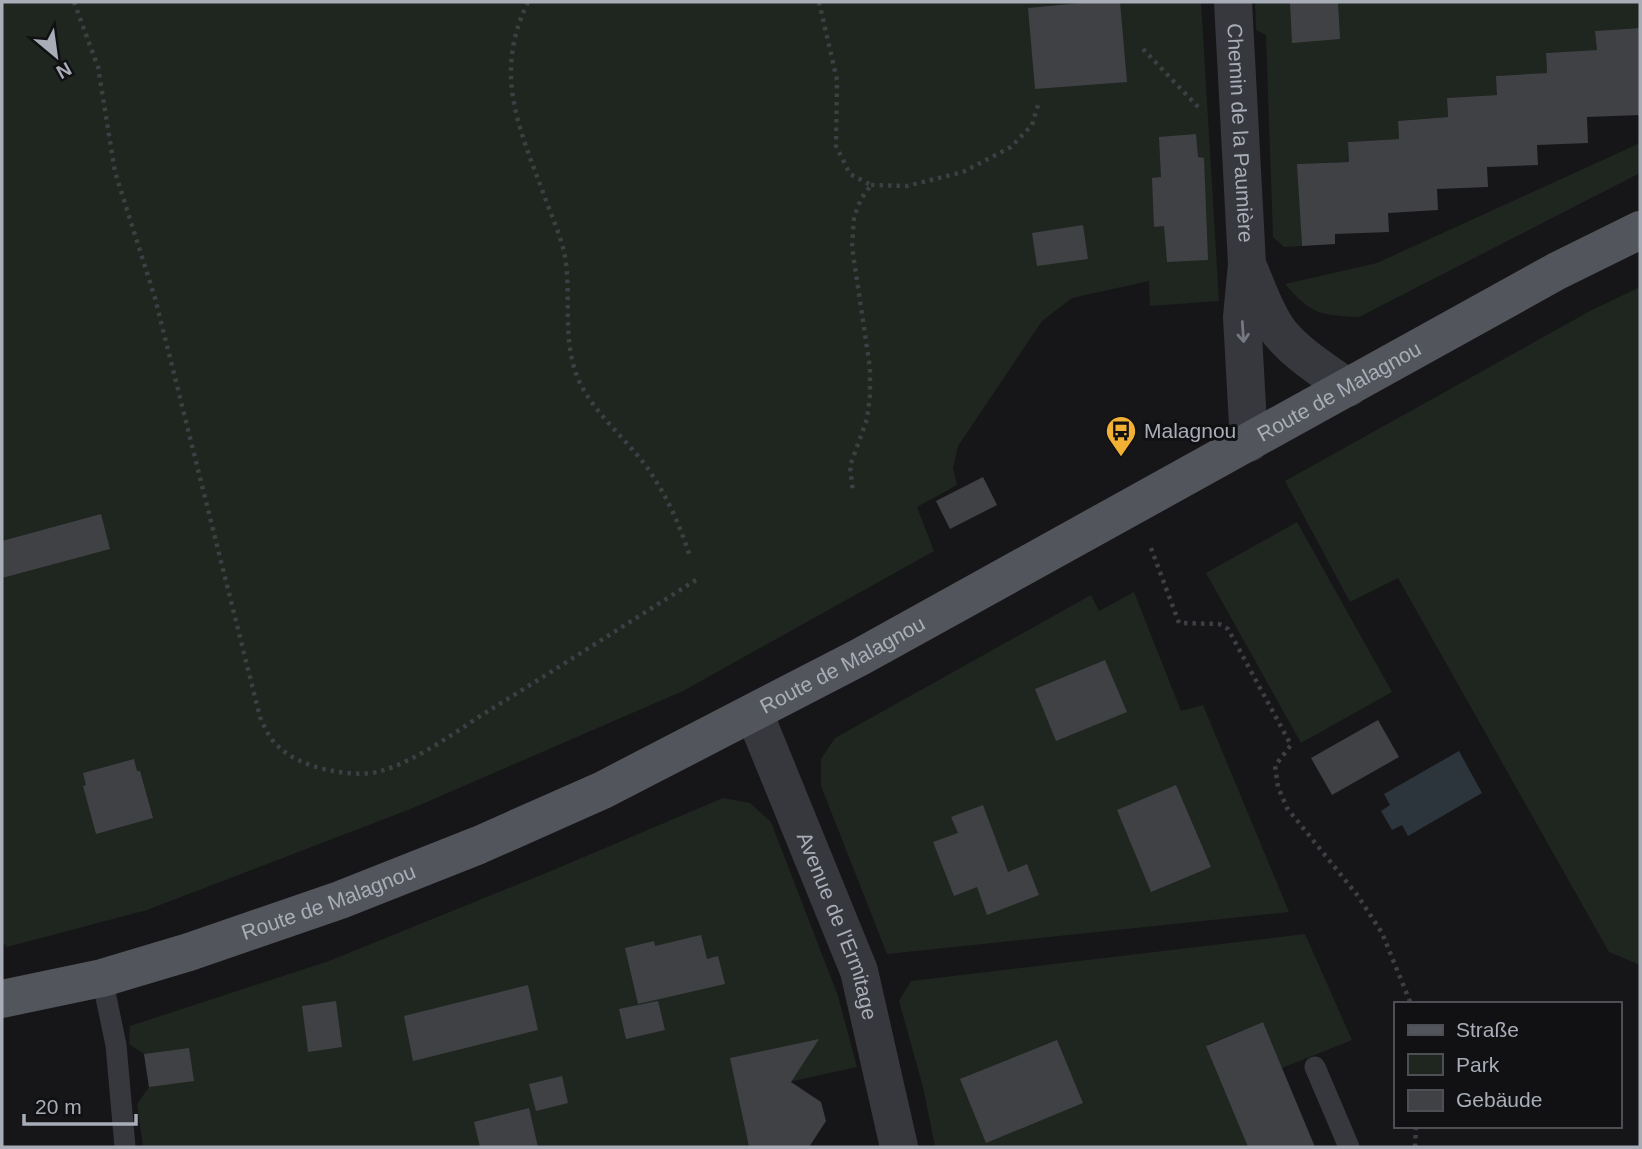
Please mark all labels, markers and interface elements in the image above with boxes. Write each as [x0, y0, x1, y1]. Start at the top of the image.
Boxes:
north arrow [21, 21, 91, 91]
street label: Chemin de la Paumière [1223, 23, 1258, 243]
text: N [53, 58, 75, 83]
one-way arrow [1237, 320, 1250, 342]
street label: Route de Malagnou [1253, 337, 1425, 446]
bus stop icon: Malagnou [1104, 414, 1138, 458]
place label: Malagnou [1144, 419, 1236, 442]
street label: Route de Malagnou [756, 611, 929, 718]
street label: Avenue de l'Ermitage [793, 829, 882, 1022]
street label: Route de Malagnou [238, 859, 418, 944]
legend [1394, 1002, 1621, 1128]
text: Straße [1456, 1018, 1519, 1041]
text: Park [1456, 1053, 1500, 1076]
scale bar [24, 1082, 136, 1126]
text: Gebäude [1456, 1088, 1542, 1111]
text: 20 m [35, 1095, 82, 1118]

